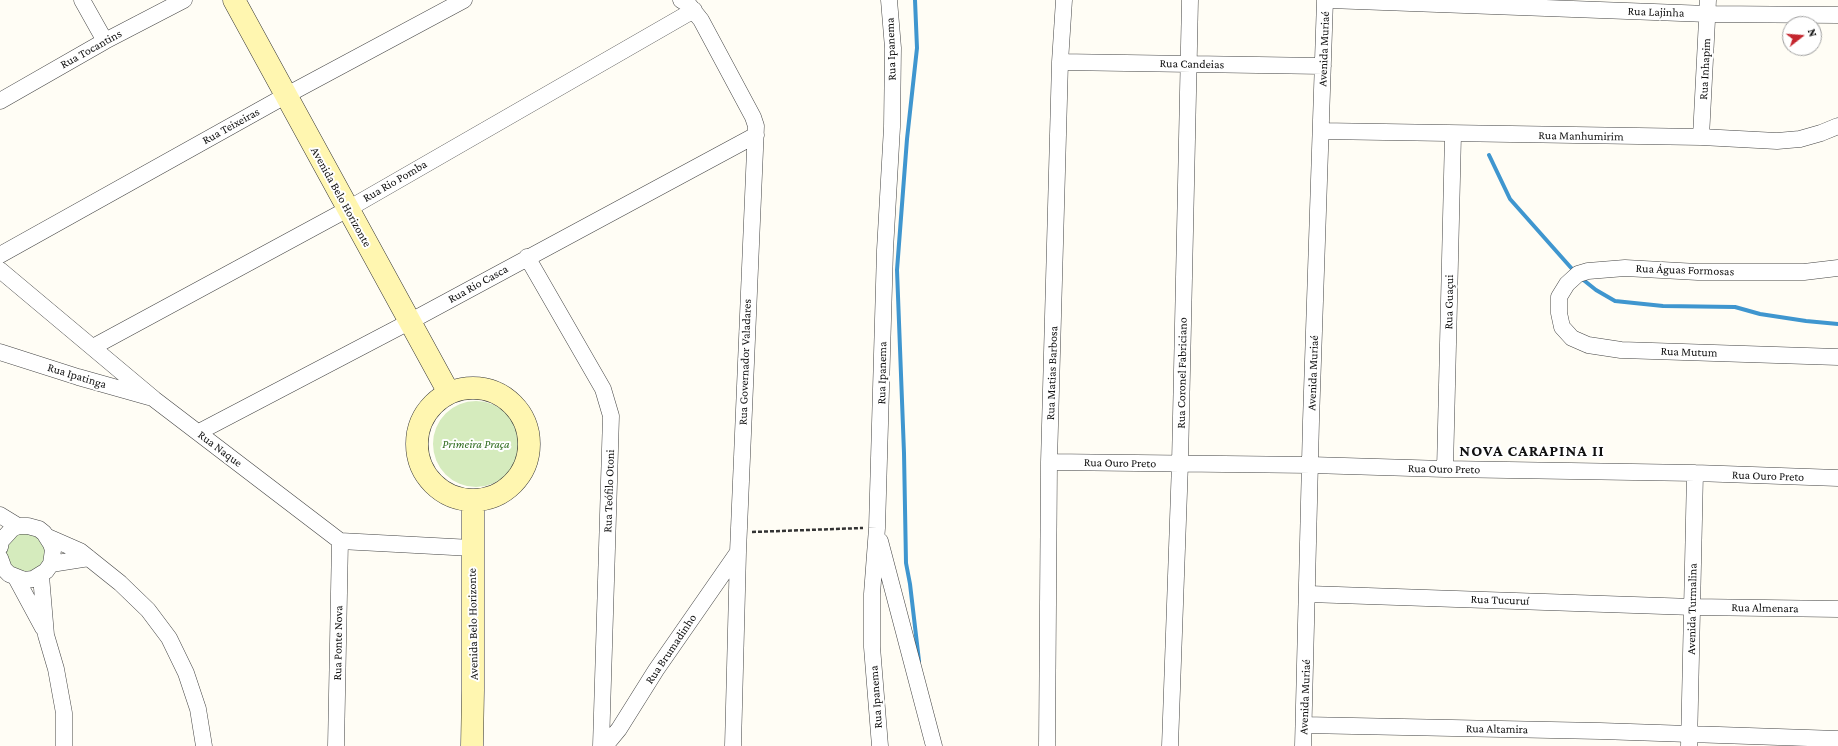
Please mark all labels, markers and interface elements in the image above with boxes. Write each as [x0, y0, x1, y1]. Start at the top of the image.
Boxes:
street label: Rua Lajinha [1627, 4, 1685, 20]
street label: Avenida Muriaé [1315, 11, 1333, 87]
north arrow [1782, 16, 1822, 56]
street label: Rua Ipanema [883, 17, 899, 81]
street label: Rua Tocantins [58, 26, 124, 72]
text: N [1806, 27, 1819, 38]
street label: Rua Inhapim [1696, 38, 1714, 100]
street label: Rua Candeias [1160, 56, 1224, 72]
street label: Rua Teixeiras [200, 104, 262, 148]
street label: Rua Manhumirim [1538, 128, 1624, 144]
street label: Avenida Belo Horizonte [308, 145, 374, 249]
street label: Rua Rio Pomba [360, 157, 430, 205]
street label: Rua Águas Formosas [1636, 261, 1734, 279]
street label: Rua Rio Casca [445, 262, 511, 306]
street label: Rua Guaçui [1441, 275, 1457, 329]
street label: Rua Governador Valadares [736, 299, 754, 425]
street label: Rua Coronel Fabriciano [1174, 317, 1190, 429]
street label: Rua Matias Barbosa [1043, 326, 1061, 420]
street label: Avenida Muriaé [1304, 335, 1322, 411]
street label: Rua Ipanema [874, 341, 890, 405]
street label: Rua Mutum [1660, 344, 1718, 360]
street label: Rua Ipatinga [46, 360, 108, 392]
street label: Rua Naque [195, 428, 245, 470]
park label: Primeira Praça [442, 437, 510, 451]
district label: NOVA CARAPINA II [1459, 441, 1605, 461]
street label: Rua Teófilo Otoni [600, 449, 618, 533]
street label: Rua Ouro Preto [1084, 455, 1156, 471]
street label: Rua Ouro Preto [1408, 461, 1480, 477]
street label: Rua Ouro Preto [1732, 468, 1804, 484]
street label: Avenida Turmalina [1684, 563, 1700, 655]
street label: Avenida Belo Horizonte [465, 568, 481, 680]
street label: Rua Tucuruí [1470, 592, 1530, 608]
street label: Rua Almenara [1731, 600, 1799, 616]
street label: Rua Ponte Nova [330, 605, 346, 681]
street label: Rua Brumadinho [642, 611, 700, 687]
street label: Avenida Muriaé [1296, 659, 1314, 735]
street label: Rua Ipanema [867, 665, 885, 729]
street label: Rua Altamira [1466, 721, 1528, 737]

